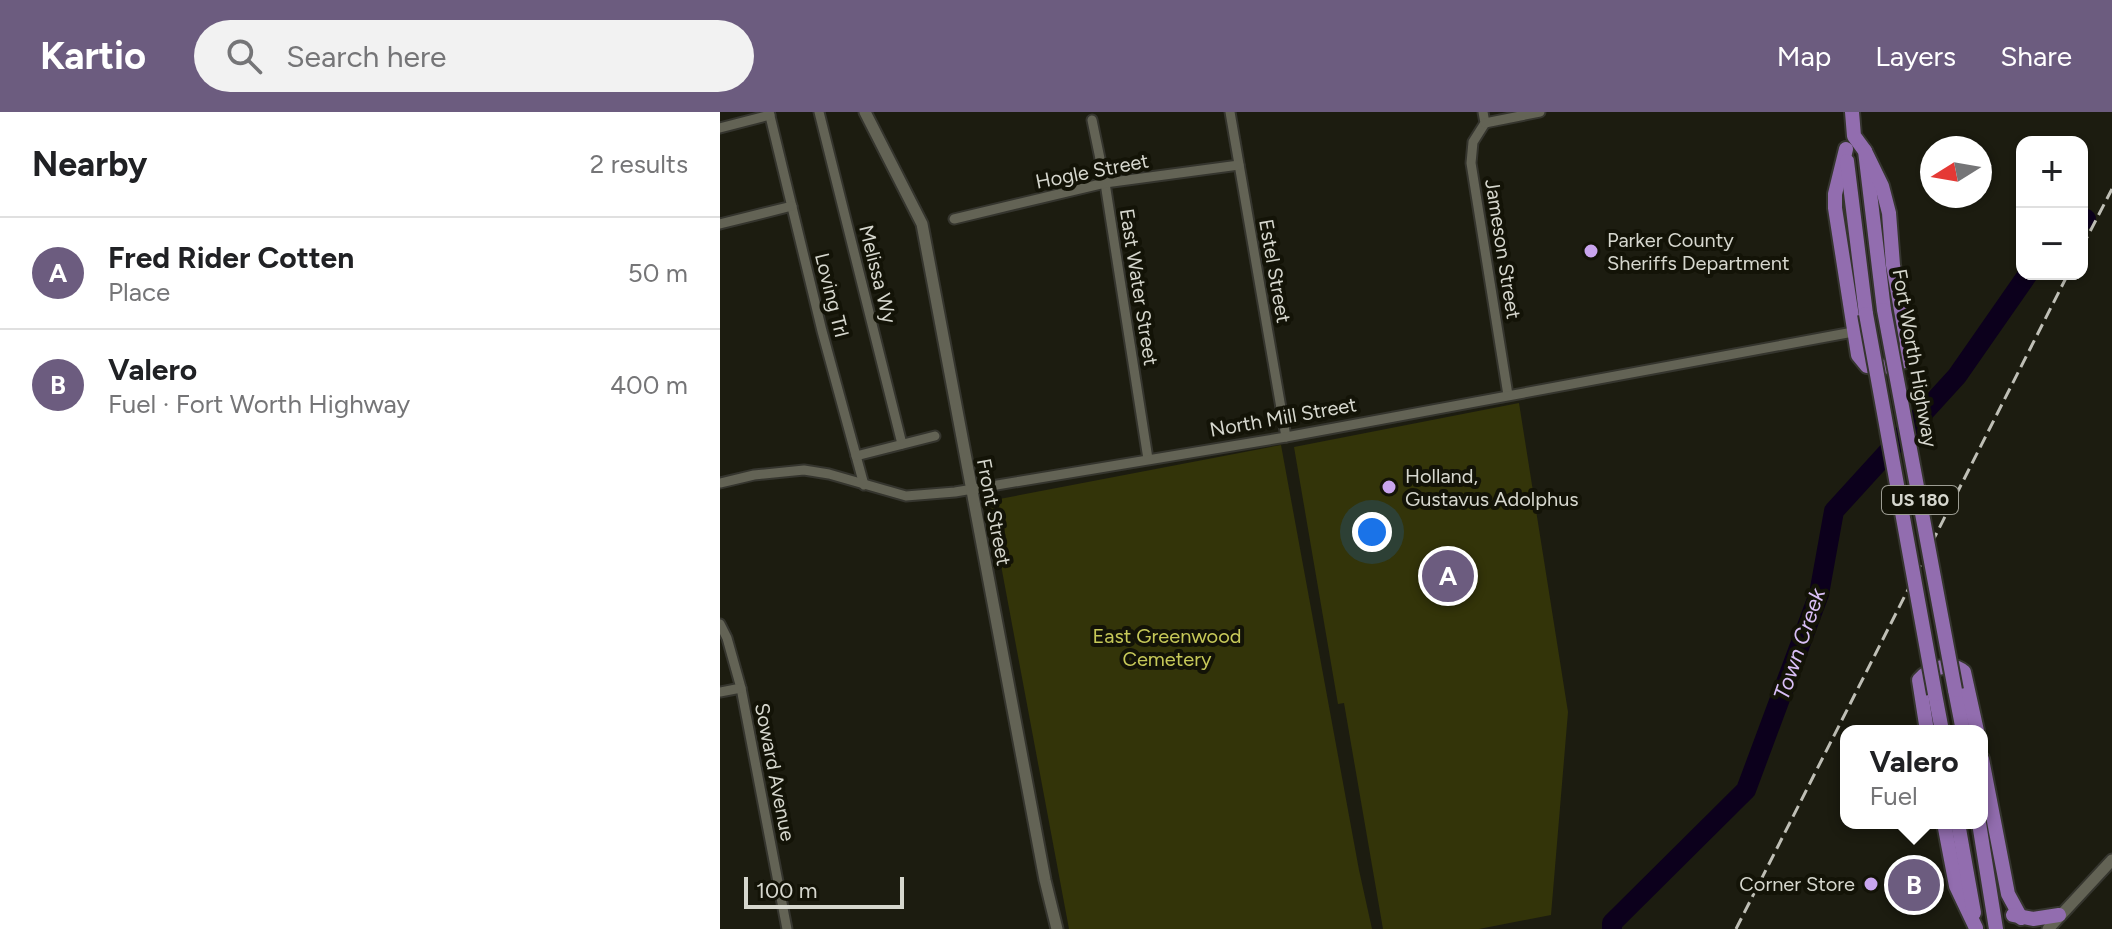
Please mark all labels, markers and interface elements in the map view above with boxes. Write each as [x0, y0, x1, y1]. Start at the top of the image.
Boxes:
search box [194, 20, 754, 92]
text: Kartio [40, 33, 146, 79]
icon: search [222, 34, 266, 78]
text: Search here [286, 38, 446, 75]
text: Map [1777, 39, 1831, 73]
text: Layers [1875, 39, 1956, 73]
text: Share [2000, 39, 2072, 73]
north arrow [1920, 136, 1992, 208]
map controls [2016, 136, 2088, 280]
button: + [2016, 136, 2088, 208]
text: Nearby [32, 144, 147, 185]
text: 2 results [590, 148, 688, 180]
street label: Hogle Street [1033, 148, 1151, 194]
street label: Jameson Street [1480, 177, 1526, 321]
street label: East Water Street [1115, 207, 1163, 367]
button: − [2016, 208, 2088, 280]
street label: Estel Street [1254, 217, 1296, 325]
street label: Melissa Wy [854, 222, 902, 326]
place label: Parker County Sheriffs Department [1607, 228, 1789, 275]
text: Fred Rider Cotten [108, 239, 354, 276]
marker: Parker County Sheriffs Department [1582, 242, 1600, 260]
street label: Loving Trl [810, 250, 854, 340]
text: A [49, 257, 67, 289]
text: 50 m [628, 257, 688, 289]
street label: Fort Worth Highway [1888, 267, 1943, 449]
text: Place [108, 276, 170, 308]
text: Valero [108, 351, 197, 388]
text: B [50, 369, 66, 401]
text: 400 m [610, 369, 688, 401]
text: Fuel · Fort Worth Highway [108, 388, 410, 420]
street label: North Mill Street [1208, 392, 1358, 442]
street label: Front Street [972, 456, 1016, 568]
place label: Holland, Gustavus Adolphus [1405, 464, 1579, 511]
marker: Holland, Gustavus Adolphus [1380, 478, 1398, 496]
road number: US 180 [1882, 486, 1958, 514]
your location [1352, 512, 1392, 552]
pin: A [1422, 546, 1474, 606]
water label: Town Creek [1768, 583, 1832, 704]
park label: East Greenwood Cemetery [1092, 624, 1242, 671]
street label: Soward Avenue [750, 701, 800, 843]
popup [1840, 725, 1988, 829]
text: Valero [1869, 743, 1959, 780]
text: Fuel [1869, 780, 1918, 812]
pin: B [1888, 855, 1940, 915]
place label: Corner Store [1739, 872, 1855, 896]
scale bar [744, 873, 904, 909]
marker: Corner Store [1862, 875, 1880, 893]
text: 100 m [756, 877, 817, 904]

